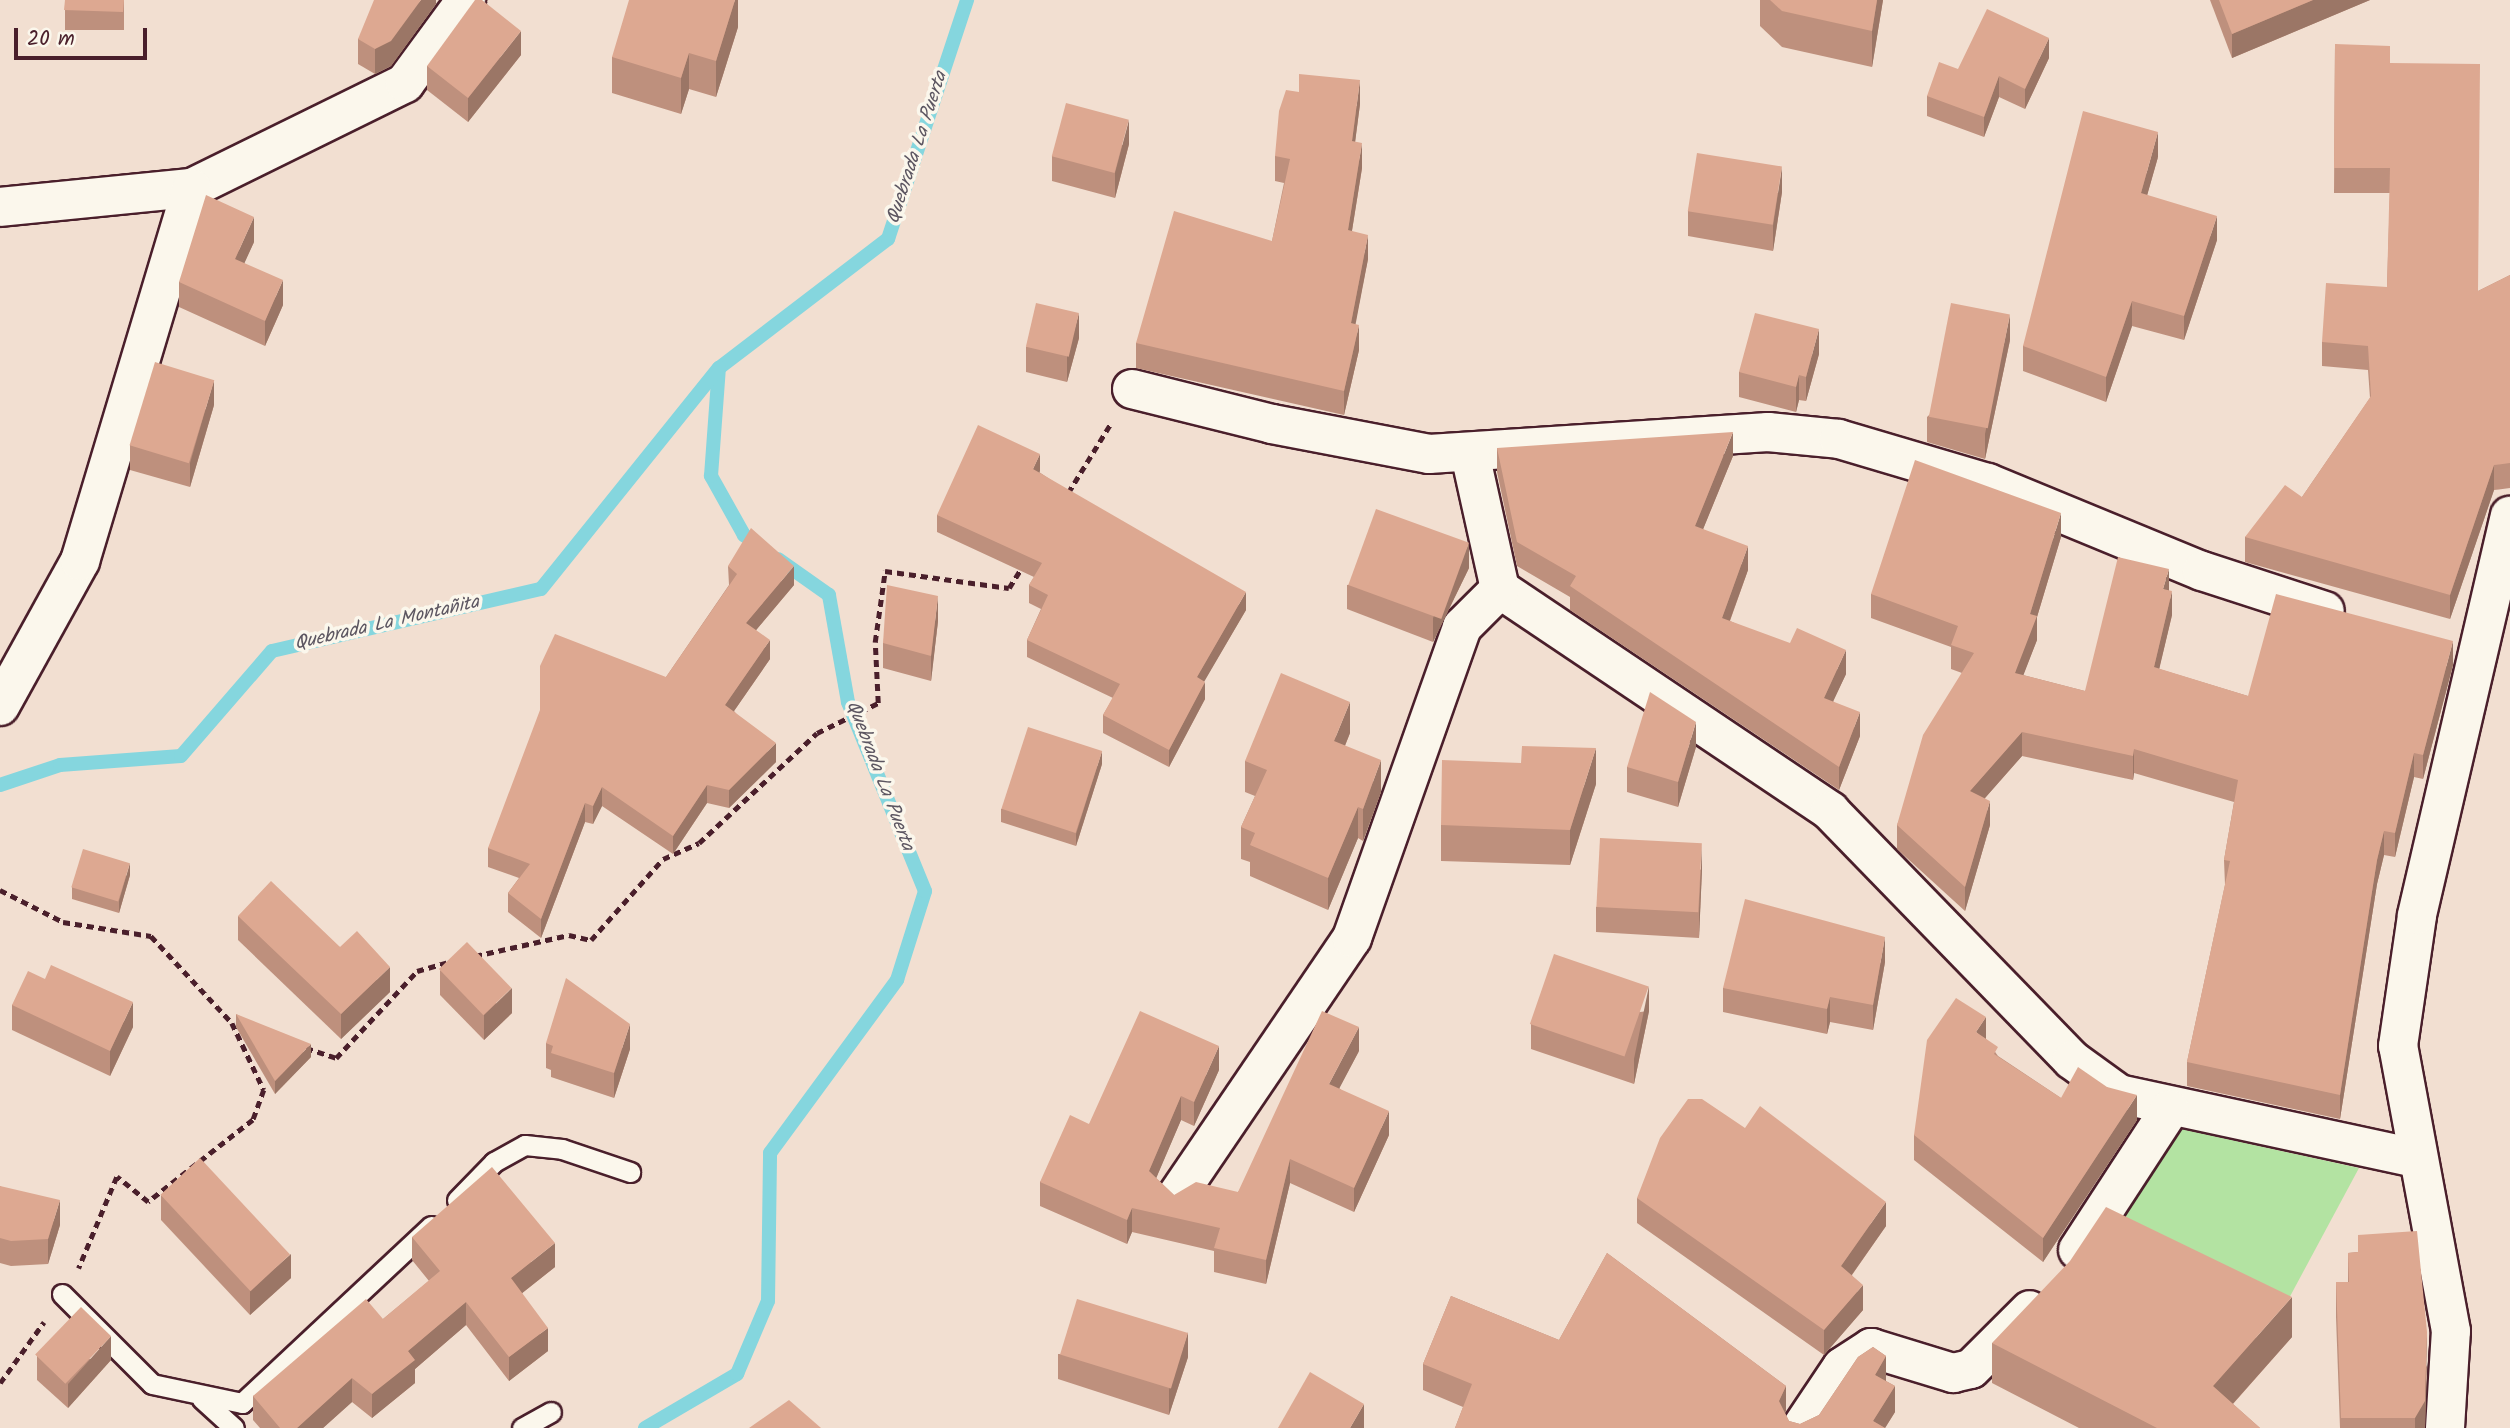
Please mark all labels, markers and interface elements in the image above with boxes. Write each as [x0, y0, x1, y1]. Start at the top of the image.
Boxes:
scale bar [18, 14, 150, 58]
text: 20 m [27, 23, 75, 56]
water label: Quebrada La Puerta [883, 69, 953, 227]
water label: Quebrada La Montañita [292, 592, 482, 656]
water label: Quebrada La Puerta [840, 698, 918, 854]

